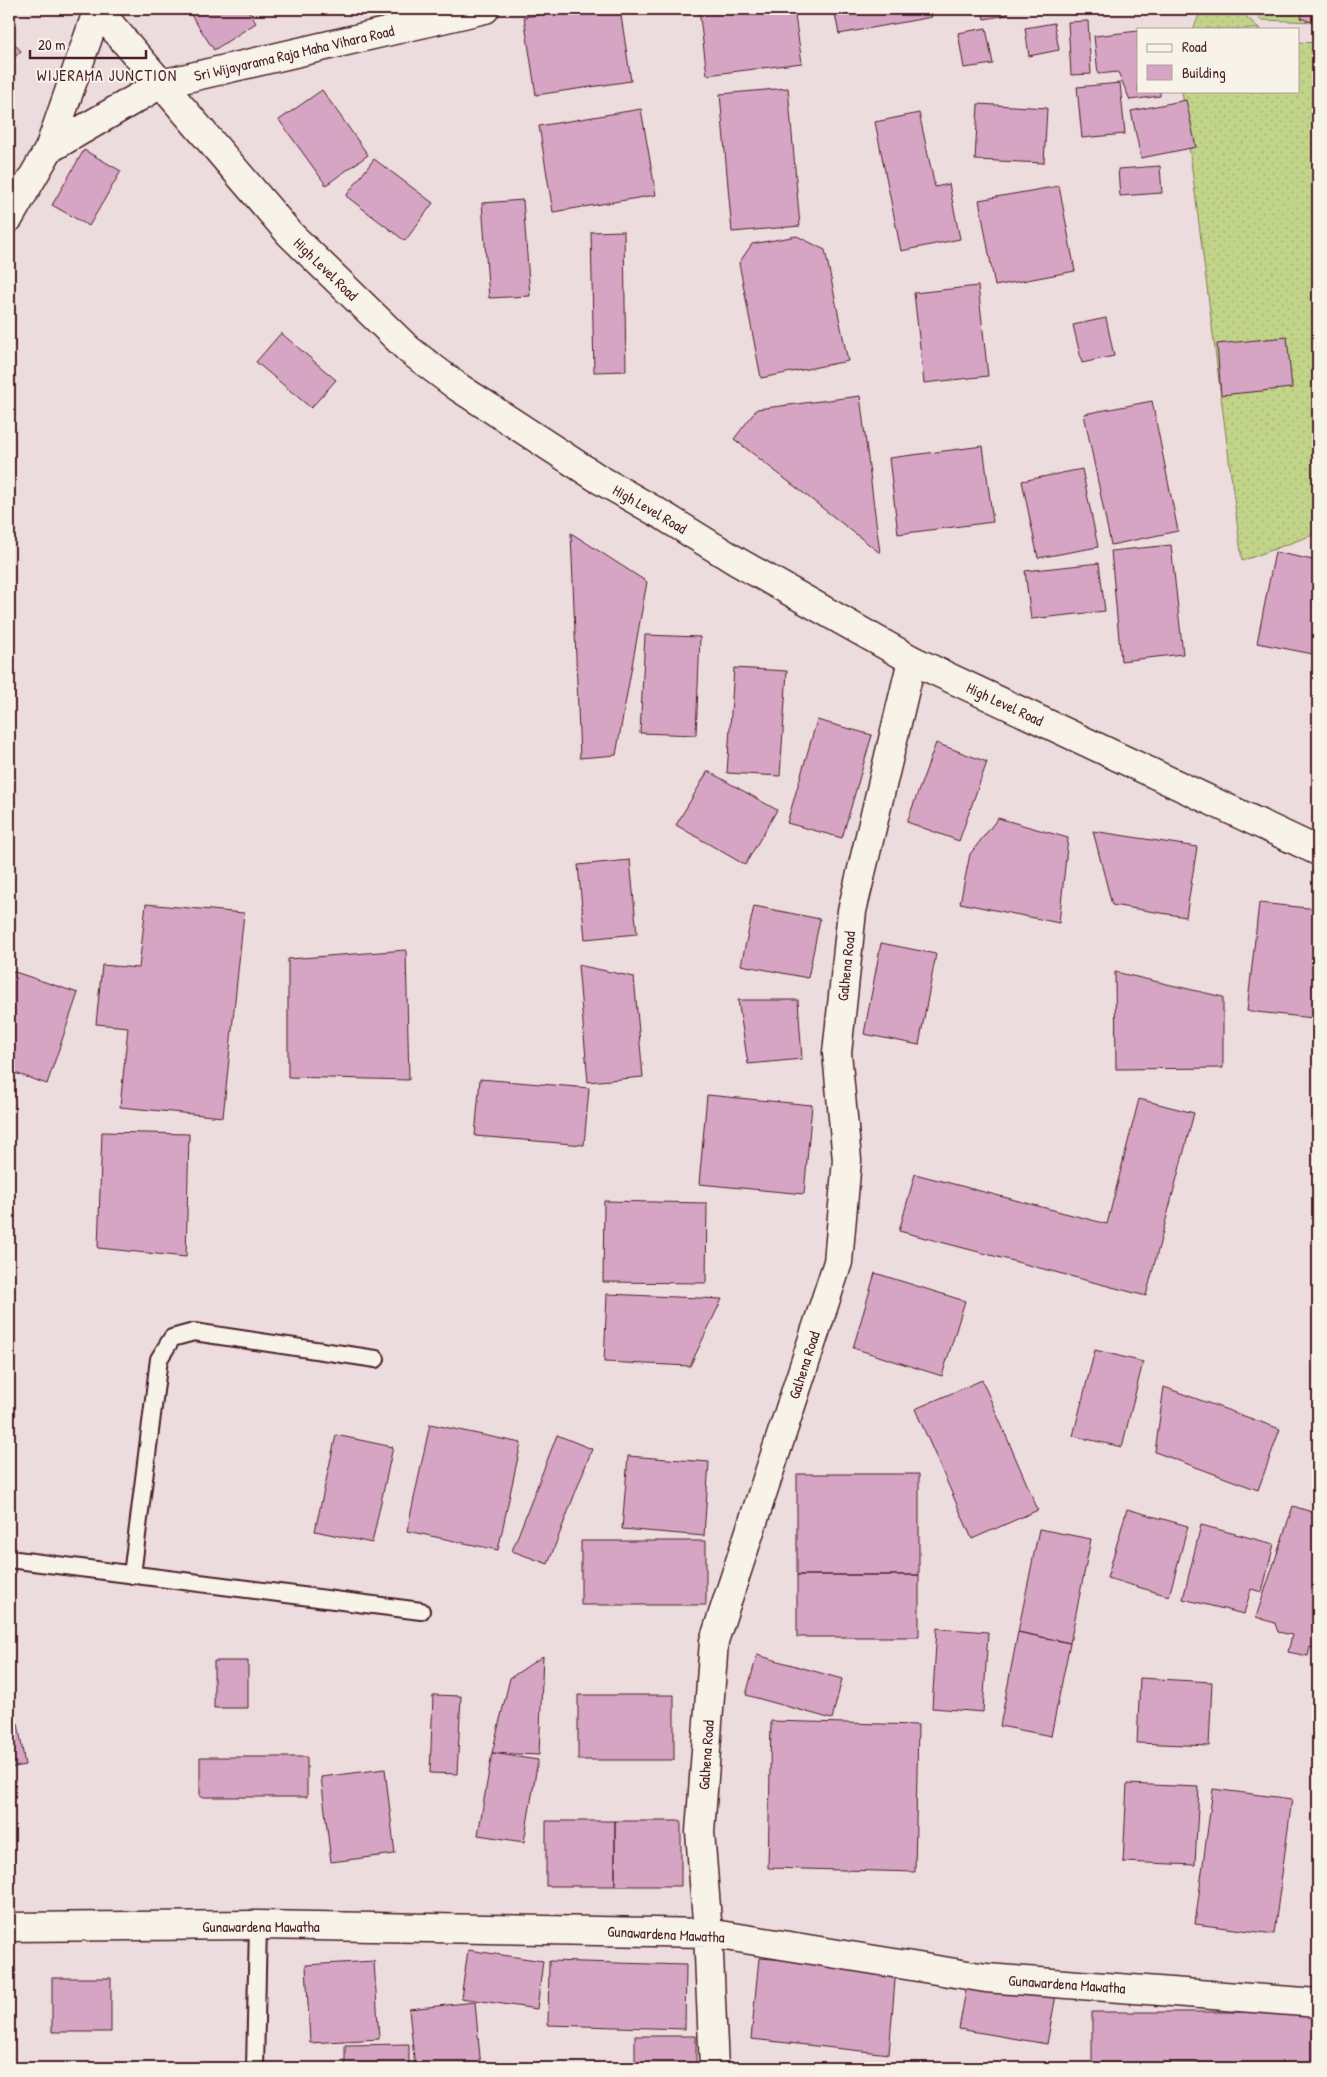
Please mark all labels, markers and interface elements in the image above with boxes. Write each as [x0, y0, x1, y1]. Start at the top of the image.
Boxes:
street label: Sri Wijayarama Raja Maha Vihara Road [192, 20, 396, 86]
scale bar [30, 28, 146, 60]
legend [1137, 28, 1300, 92]
text: 20 m [38, 34, 65, 55]
text: Road [1182, 36, 1207, 57]
text: Building [1182, 62, 1226, 83]
district label: WIJERAMA JUNCTION [37, 64, 177, 86]
street label: High Level Road [289, 233, 363, 305]
street label: High Level Road [609, 479, 691, 539]
street label: High Level Road [963, 677, 1047, 731]
street label: Galhena Road [832, 930, 860, 1002]
street label: Galhena Road [783, 1328, 825, 1402]
street label: Galhena Road [693, 1719, 719, 1791]
street label: Gunawardena Mawatha [202, 1916, 320, 1937]
street label: Gunawardena Mawatha [607, 1920, 725, 1948]
street label: Gunawardena Mawatha [1008, 1969, 1126, 1999]

